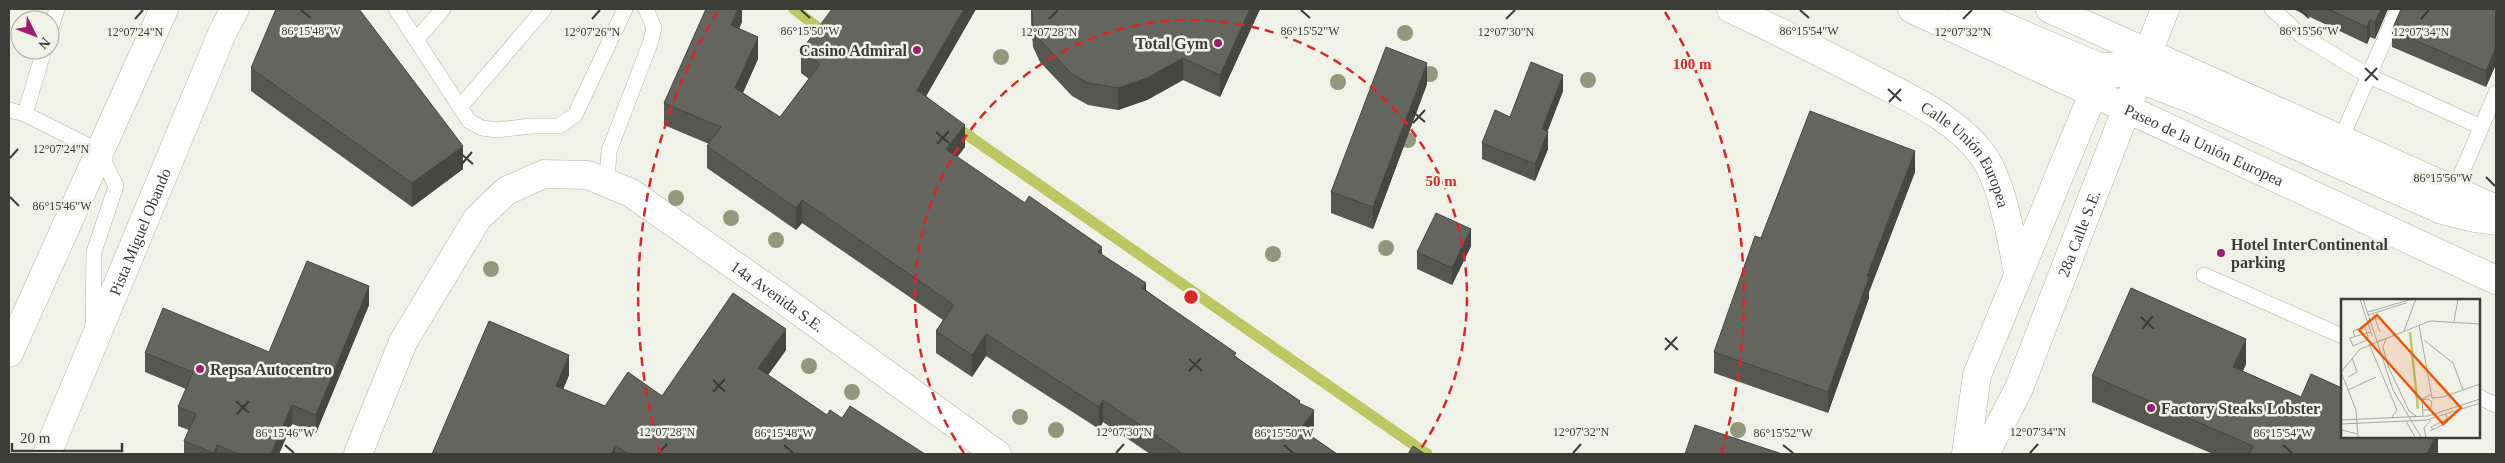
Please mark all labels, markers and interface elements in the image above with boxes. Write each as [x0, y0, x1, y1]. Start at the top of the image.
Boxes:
north arrow [10, 10, 60, 60]
text: 86°15'48"W [281, 24, 341, 38]
text: 86°15'50"W [780, 24, 840, 38]
text: 86°15'52"W [1280, 24, 1340, 38]
text: 86°15'54"W [1779, 24, 1839, 38]
text: 86°15'56"W [2279, 24, 2339, 38]
text: 12°07'24"N [107, 25, 164, 39]
text: 12°07'26"N [564, 25, 621, 39]
text: 12°07'28"N [1021, 25, 1078, 39]
text: 12°07'30"N [1478, 25, 1535, 39]
text: 12°07'32"N [1935, 25, 1992, 39]
text: 12°07'34"N [2393, 25, 2450, 39]
text: N [35, 35, 53, 52]
place label: Total Gym [1135, 35, 1209, 53]
marker: Total Gym [1212, 37, 1224, 49]
place label: Casino Admiral [799, 42, 908, 59]
marker: Casino Admiral [911, 44, 923, 56]
text: 100 m [1673, 56, 1712, 72]
street label: Calle Unión Europea [1918, 98, 2012, 209]
street label: Paseo de la Unión Europea [2122, 100, 2286, 189]
text: 12°07'24"N [33, 142, 90, 156]
street label: Pista Miguel Obando [106, 165, 174, 298]
text: 86°15'56"W [2413, 171, 2473, 185]
text: 50 m [1425, 173, 1457, 189]
street label: 28a Calle S.E. [2054, 188, 2103, 279]
text: 86°15'46"W [32, 199, 92, 213]
place label: Hotel InterContinental parking [2231, 236, 2388, 272]
marker: Hotel InterContinental parking [2215, 247, 2227, 259]
street label: 14a Avenida S.E. [728, 257, 827, 335]
centre of rings [1182, 288, 1200, 306]
inset map [2341, 299, 2480, 438]
place label: Repsa Autocentro [210, 361, 332, 379]
marker: Repsa Autocentro [194, 363, 206, 375]
place label: Factory Steaks Lobster [2161, 400, 2320, 418]
marker: Factory Steaks Lobster [2145, 402, 2157, 414]
scale bar [12, 420, 122, 452]
text: 12°07'28"N [639, 425, 696, 439]
text: 12°07'30"N [1096, 425, 1153, 439]
text: 12°07'32"N [1553, 425, 1610, 439]
text: 12°07'34"N [2010, 425, 2067, 439]
text: 86°15'46"W [255, 426, 315, 440]
text: 86°15'48"W [754, 426, 814, 440]
text: 86°15'50"W [1254, 426, 1314, 440]
text: 86°15'52"W [1753, 426, 1813, 440]
text: 86°15'54"W [2253, 426, 2313, 440]
text: 20 m [20, 430, 51, 446]

